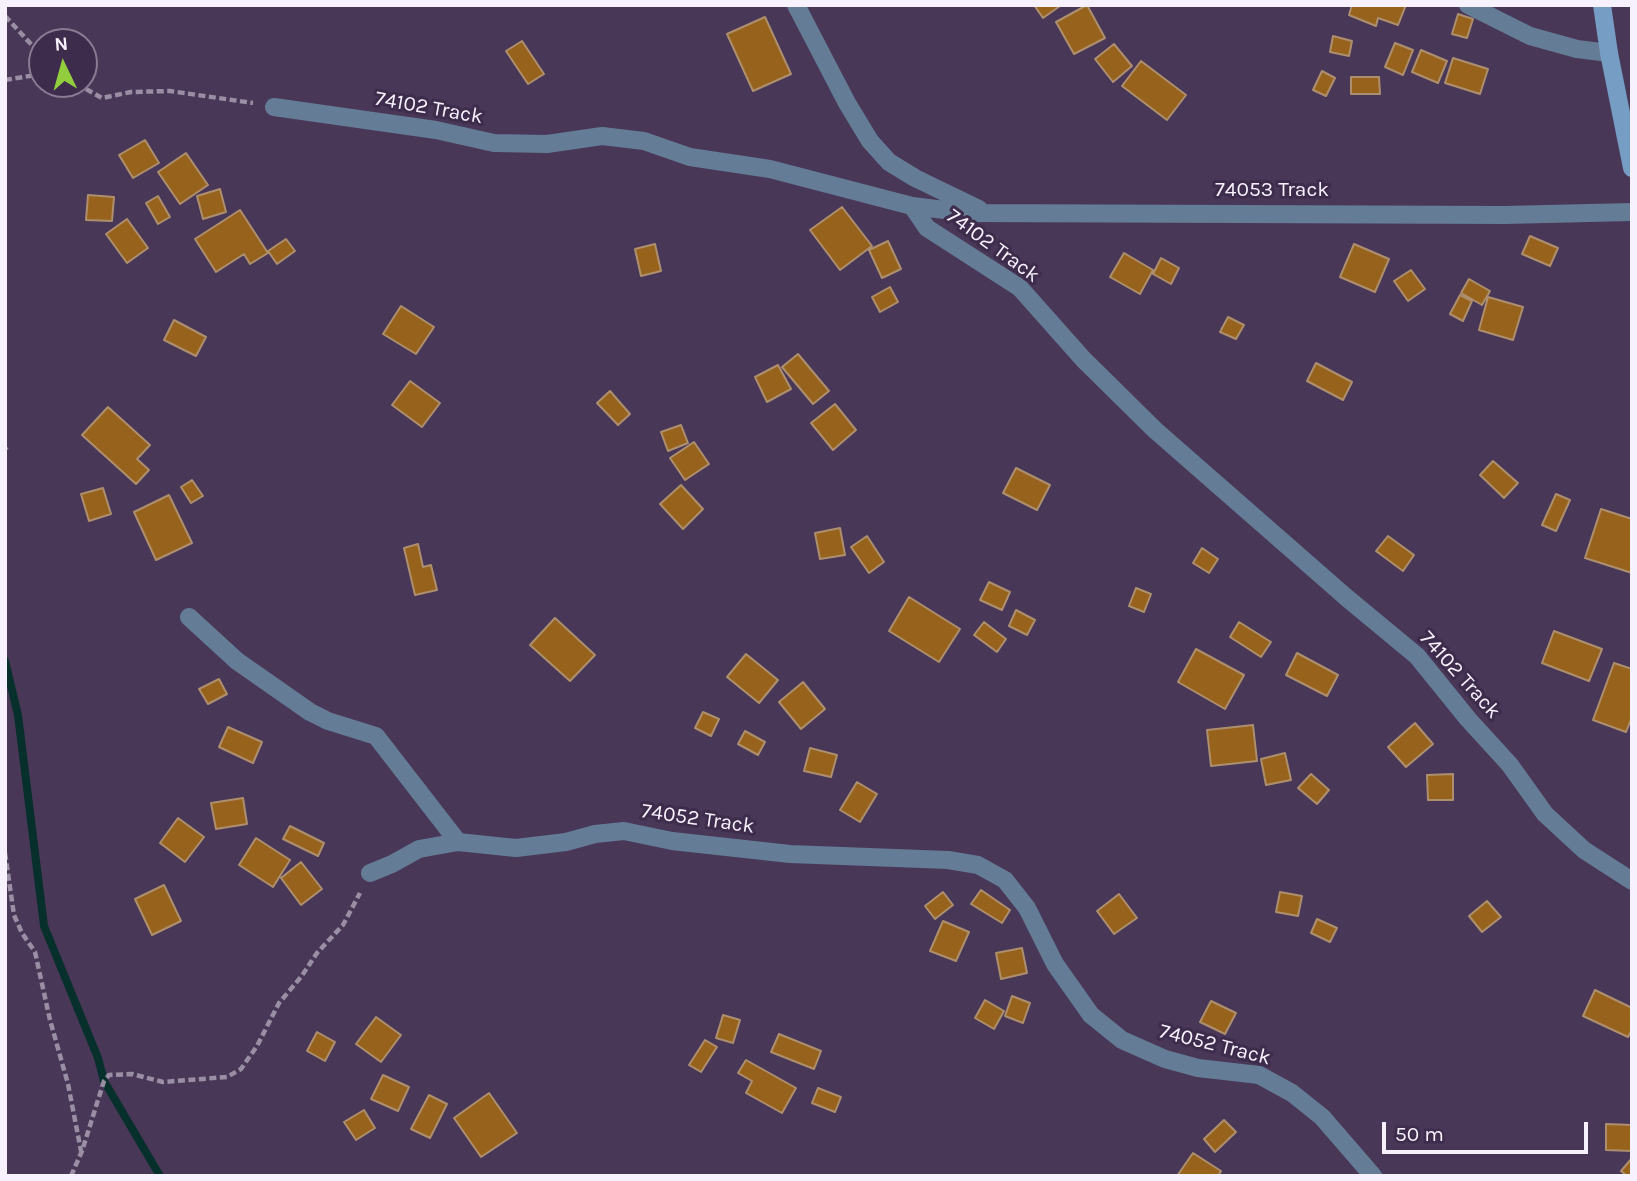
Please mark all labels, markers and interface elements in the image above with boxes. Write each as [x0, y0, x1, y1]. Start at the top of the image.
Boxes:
north arrow [28, 28, 98, 98]
text: N [54, 33, 69, 56]
street label: 74102 Track [373, 86, 485, 130]
street label: 74053 Track [1215, 177, 1329, 203]
street label: 74102 Track [942, 204, 1044, 288]
street label: 74102 Track [1414, 626, 1506, 724]
street label: 74052 Track [640, 799, 756, 839]
street label: 74052 Track [1157, 1019, 1273, 1071]
scale bar [1385, 1108, 1592, 1152]
text: 50 m [1395, 1122, 1444, 1146]

